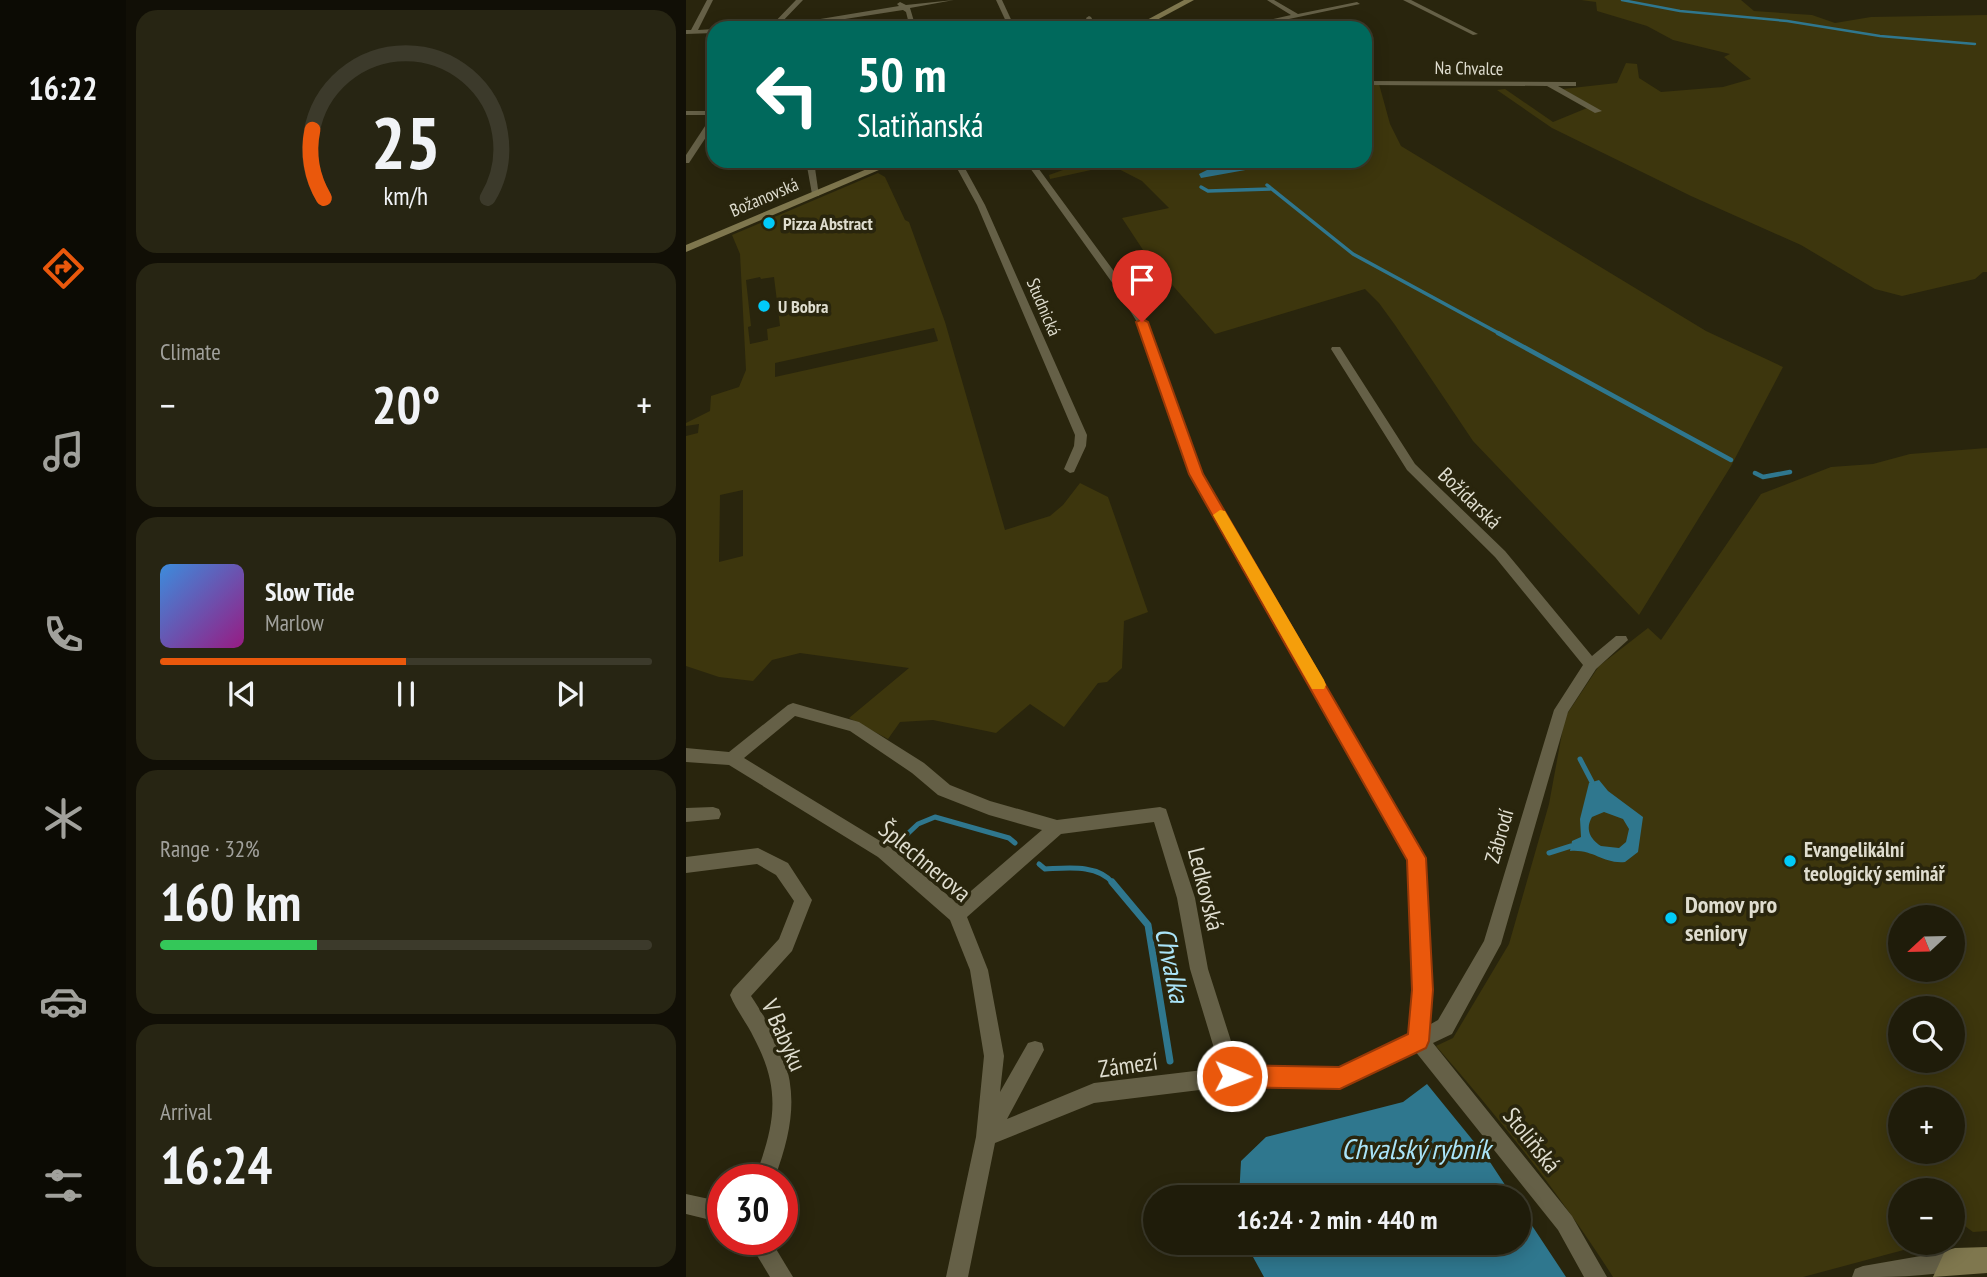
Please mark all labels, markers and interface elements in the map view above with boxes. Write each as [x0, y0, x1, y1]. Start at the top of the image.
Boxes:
text: 50 m [857, 42, 946, 106]
icon: left [742, 49, 833, 140]
street label: Na Chvalce [1434, 56, 1504, 80]
text: 16:22 [28, 67, 98, 109]
text: 25 [371, 94, 441, 188]
text: Slatiňanská [857, 104, 984, 146]
street label: Božanovská [726, 172, 802, 222]
text: km/h [384, 180, 428, 212]
place label: Pizza Abstract [783, 212, 873, 235]
marker: Pizza Abstract [761, 215, 777, 231]
icon: directions [39, 244, 88, 293]
pin [1112, 250, 1172, 322]
icon: arrive [1123, 261, 1161, 299]
street label: Studnická [1022, 275, 1066, 339]
place label: U Bobra [778, 295, 828, 318]
marker: U Bobra [756, 298, 772, 314]
text: Climate [160, 337, 221, 366]
text: 20° [372, 371, 440, 438]
text: − [160, 380, 176, 429]
text: + [636, 380, 652, 429]
icon: music [39, 427, 88, 476]
street label: Božídarská [1433, 461, 1507, 535]
text: Slow Tide [265, 575, 355, 608]
text: Marlow [265, 608, 324, 637]
icon: phone [39, 610, 88, 659]
icon: previous [223, 675, 261, 713]
icon: pause [387, 675, 425, 713]
icon: next [551, 675, 589, 713]
icon: climate [39, 794, 88, 843]
street label: Zábrodí [1478, 805, 1520, 866]
street label: Šplechnerova [872, 813, 978, 909]
text: Range · 32% [160, 834, 260, 863]
place label: Evangelikální teologický seminář [1804, 836, 1945, 887]
street label: Ledkovská [1181, 844, 1231, 934]
marker: Evangelikální teologický seminář [1782, 853, 1798, 869]
text: 160 km [160, 868, 301, 935]
place label: Domov pro seniory [1685, 889, 1777, 948]
north arrow [1888, 905, 1965, 982]
map controls [1888, 905, 1965, 1255]
marker: Domov pro seniory [1663, 910, 1679, 926]
water label: Chvalka [1147, 924, 1199, 1008]
icon: car [39, 977, 88, 1026]
street label: V Babyku [754, 993, 814, 1076]
button: search [1888, 996, 1965, 1073]
position arrow [1195, 1039, 1269, 1113]
street label: Zámezí [1096, 1046, 1160, 1084]
button: + [1888, 1087, 1965, 1164]
text: Arrival [160, 1097, 212, 1126]
street label: Stoliňská [1496, 1101, 1568, 1179]
water label: Chvalský rybník [1341, 1130, 1494, 1167]
text: 16:24 [160, 1131, 272, 1198]
icon: filters [39, 1161, 88, 1210]
speed limit sign: 30 [707, 1164, 798, 1255]
button: − [1888, 1178, 1965, 1255]
text: 16:24 · 2 min · 440 m [1237, 1203, 1437, 1236]

